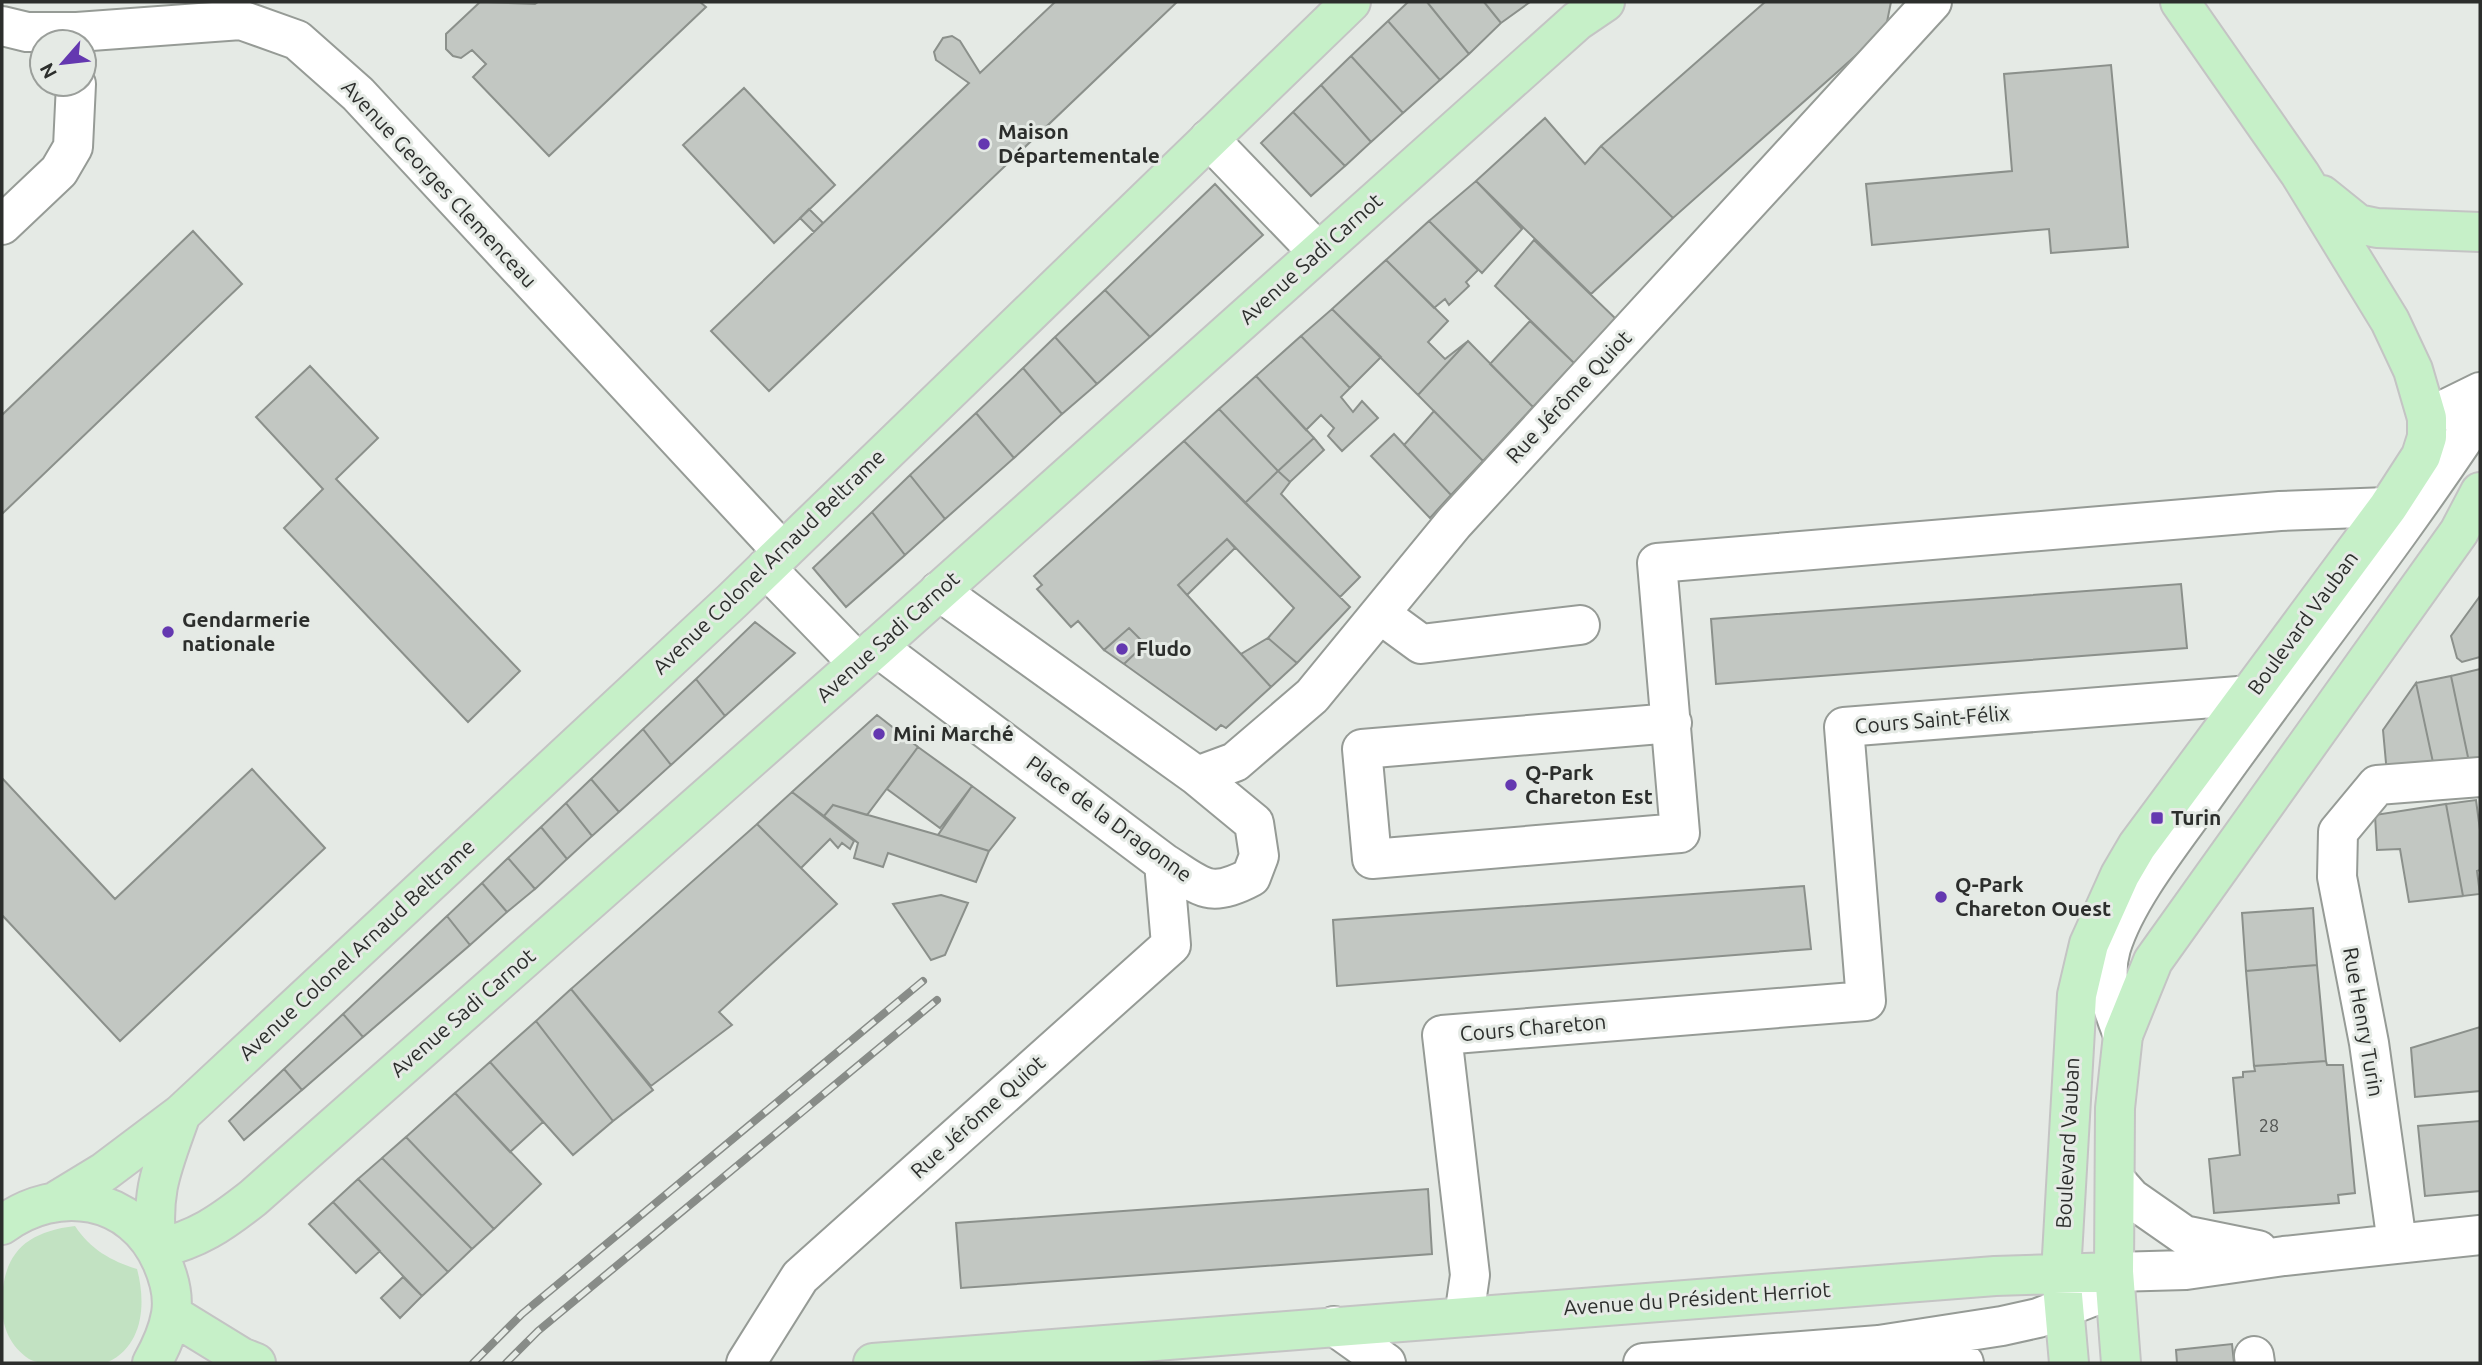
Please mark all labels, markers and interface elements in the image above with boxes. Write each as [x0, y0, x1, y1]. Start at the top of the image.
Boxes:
north arrow [28, 28, 98, 98]
text: N [35, 60, 61, 82]
street label: Avenue Georges Clemenceau [337, 75, 542, 292]
place label: Maison Départementale [998, 119, 1160, 167]
marker: Maison Départementale [976, 136, 992, 152]
street label: Avenue Sadi Carnot [1234, 188, 1387, 329]
street label: Rue Jérôme Quiot [1501, 325, 1636, 467]
street label: Avenue Colonel Arnaud Beltrame [647, 444, 889, 679]
street label: Boulevard Vauban [2242, 546, 2362, 699]
street label: Avenue Sadi Carnot [811, 566, 964, 707]
place label: Gendarmerie nationale [182, 607, 310, 655]
marker: Gendarmerie nationale [160, 624, 176, 640]
place label: Fludo [1136, 636, 1192, 660]
marker: Fludo [1114, 641, 1130, 657]
street label: Cours Saint-Félix [1853, 700, 2011, 738]
place label: Mini Marché [893, 721, 1014, 745]
marker: Mini Marché [871, 726, 887, 742]
street label: Place de la Dragonne [1022, 750, 1197, 886]
place label: Q-Park Chareton Est [1525, 760, 1653, 808]
marker: Q-Park Chareton Est [1503, 777, 1519, 793]
place label: Turin [2171, 805, 2221, 829]
marker: Turin [2149, 810, 2165, 826]
street label: Avenue Colonel Arnaud Beltrame [234, 834, 479, 1065]
place label: Q-Park Chareton Ouest [1955, 872, 2111, 920]
marker: Q-Park Chareton Ouest [1933, 889, 1949, 905]
street label: Avenue Sadi Carnot [385, 943, 540, 1082]
street label: Rue Henry Turin [2339, 945, 2389, 1098]
street label: Cours Chareton [1459, 1009, 1607, 1045]
street label: Rue Jérôme Quiot [905, 1050, 1049, 1183]
street label: Boulevard Vauban [2051, 1057, 2083, 1229]
house number: 28 [2259, 1115, 2279, 1135]
street label: Avenue du Président Herriot [1563, 1277, 1831, 1319]

